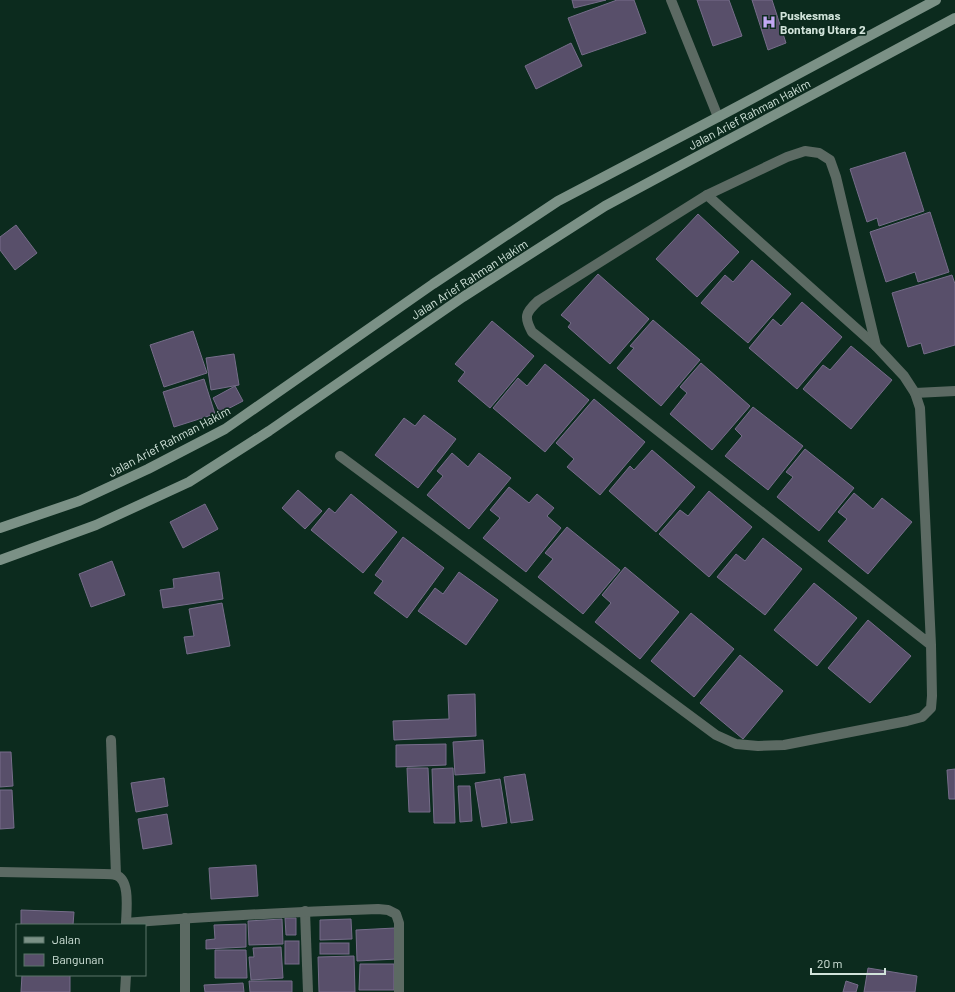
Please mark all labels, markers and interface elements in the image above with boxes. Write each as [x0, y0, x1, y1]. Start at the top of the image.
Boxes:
place label: Puskesmas Bontang Utara 2 [780, 8, 866, 36]
hospital icon: Puskesmas Bontang Utara 2 [761, 14, 777, 30]
street label: Jalan Arief Rahman Hakim [686, 76, 813, 152]
street label: Jalan Arief Rahman Hakim [408, 236, 530, 322]
street label: Jalan Arief Rahman Hakim [106, 403, 233, 479]
legend [16, 924, 146, 976]
text: Jalan [52, 932, 80, 946]
scale bar [811, 950, 885, 976]
text: Bangunan [52, 952, 104, 966]
text: 20 m [817, 956, 843, 970]

